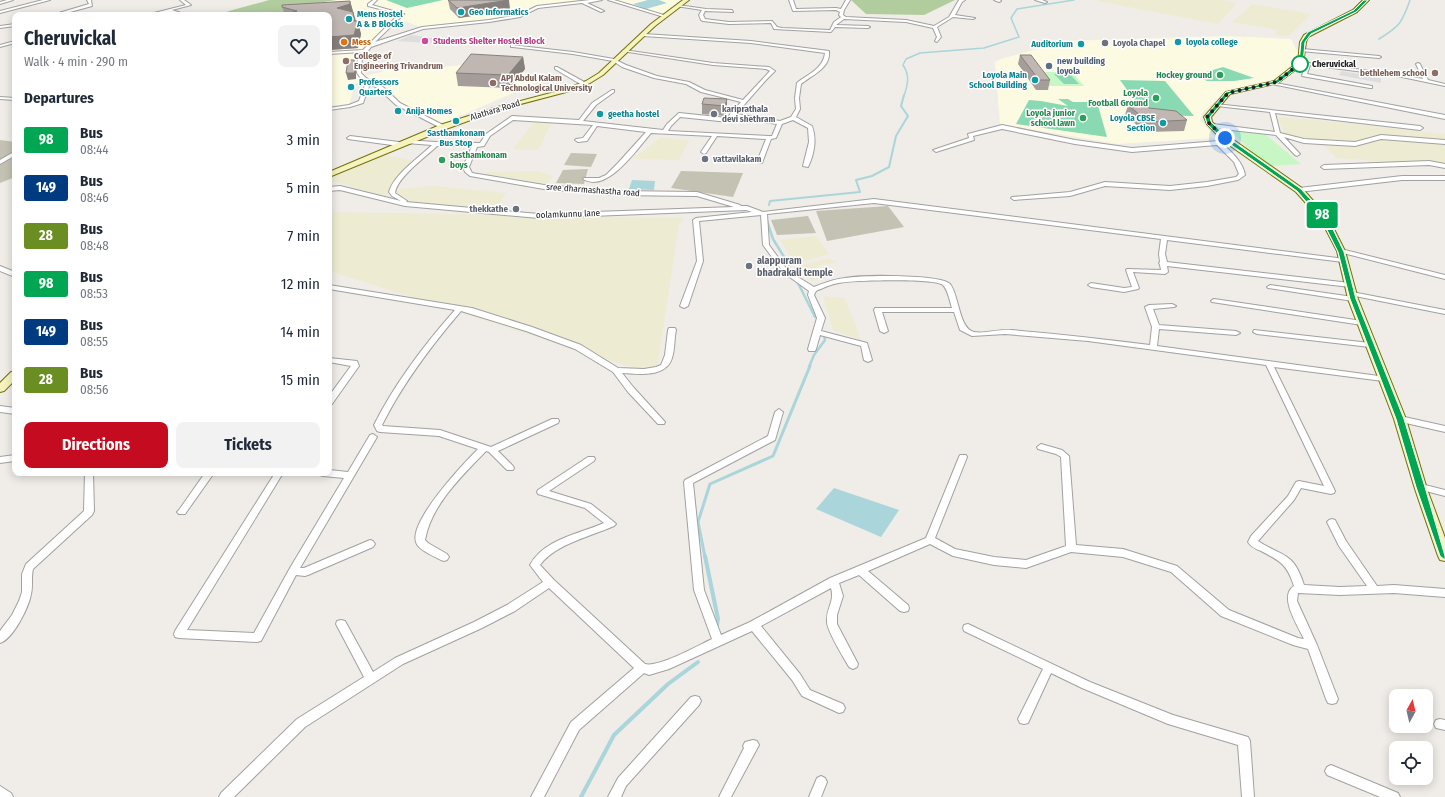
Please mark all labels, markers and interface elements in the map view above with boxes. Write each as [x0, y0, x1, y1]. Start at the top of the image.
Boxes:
marker: Geo Informatics [456, 7, 466, 17]
place label: Geo Informatics [469, 7, 528, 17]
place label: Mens Hostel A & B Blocks [356, 9, 403, 29]
marker: Mens Hostel A & B Blocks [344, 14, 354, 24]
button: heart [278, 25, 320, 67]
text: Cheruvickal [24, 27, 116, 50]
marker: Students Shelter Hostel Block [420, 36, 430, 46]
place label: Students Shelter Hostel Block [433, 36, 545, 46]
marker: Mess [339, 37, 349, 47]
place label: Mess [352, 37, 371, 47]
marker: loyola college [1173, 37, 1183, 47]
place label: loyola college [1186, 37, 1238, 47]
marker: Loyola Chapel [1100, 38, 1110, 48]
place label: Loyola Chapel [1113, 38, 1166, 48]
place label: Auditorium [1030, 39, 1073, 49]
marker: Auditorium [1076, 39, 1086, 49]
place label: College of Engineering Trivandrum [354, 51, 443, 71]
text: Walk · 4 min · 290 m [24, 54, 128, 69]
marker: Cheruvickal [1291, 55, 1309, 73]
marker: College of Engineering Trivandrum [341, 56, 351, 66]
place label: new building loyola [1057, 56, 1106, 76]
place label: Cheruvickal [1312, 59, 1356, 69]
marker: new building loyola [1044, 61, 1054, 71]
place label: bethlehem school [1360, 68, 1428, 78]
marker: bethlehem school [1430, 68, 1440, 78]
place label: Loyola Main School Building [969, 70, 1028, 90]
place label: Hockey ground [1156, 70, 1212, 80]
marker: Hockey ground [1215, 70, 1225, 80]
place label: APJ Abdul Kalam Technological University [500, 73, 593, 93]
marker: Loyola Main School Building [1030, 75, 1040, 85]
place label: Professors Quarters [359, 77, 399, 97]
marker: APJ Abdul Kalam Technological University [488, 78, 498, 88]
marker: Professors Quarters [346, 82, 356, 92]
place label: Loyola Football Ground [1088, 88, 1149, 108]
text: Departures [24, 89, 94, 107]
marker: Loyola Football Ground [1151, 93, 1161, 103]
street label: Alathara Road [469, 98, 521, 122]
place label: kariprathala devi shethram [722, 104, 775, 124]
marker: Anija Homes [393, 106, 403, 116]
place label: Anija Homes [405, 106, 452, 116]
place label: Loyola junior school lawn [1026, 108, 1076, 128]
marker: geetha hostel [595, 109, 605, 119]
place label: geetha hostel [608, 109, 660, 119]
marker: kariprathala devi shethram [709, 109, 719, 119]
marker: Loyola junior school lawn [1078, 113, 1088, 123]
place label: Loyola CBSE Section [1110, 113, 1156, 133]
marker: Sasthamkonam Bus Stop [451, 116, 461, 126]
marker: Loyola CBSE Section [1158, 118, 1168, 128]
text: Bus [80, 124, 103, 142]
place label: Sasthamkonam Bus Stop [427, 128, 485, 148]
your location [1215, 128, 1235, 148]
text: 98 [39, 131, 53, 148]
text: 3 min [286, 131, 320, 149]
text: 08:44 [80, 142, 109, 157]
place label: sasthamkonam boys [450, 150, 507, 170]
marker: vattavilakam [700, 154, 710, 164]
place label: vattavilakam [712, 154, 761, 164]
marker: sasthamkonam boys [437, 155, 447, 165]
text: Bus [80, 172, 103, 190]
text: 149 [36, 179, 56, 196]
text: 5 min [286, 179, 320, 197]
street label: sree dharmashastha road [546, 182, 640, 198]
text: 08:46 [80, 190, 109, 205]
line badge: 98 [1304, 202, 1340, 228]
place label: thekkathe [470, 204, 508, 214]
marker: thekkathe [511, 204, 521, 214]
text: 98 [1315, 206, 1329, 223]
street label: oolamkunnu lane [536, 208, 601, 220]
text: Bus [80, 220, 103, 238]
text: 28 [39, 227, 53, 244]
text: 7 min [287, 227, 320, 245]
text: 08:48 [80, 238, 109, 253]
place label: alappuram bhadrakali temple [757, 255, 833, 279]
marker: alappuram bhadrakali temple [744, 261, 754, 271]
text: Bus [80, 268, 103, 286]
text: 98 [39, 275, 53, 292]
text: 12 min [281, 275, 320, 293]
text: 08:53 [80, 286, 108, 301]
text: Bus [80, 316, 103, 334]
text: 149 [36, 323, 56, 340]
text: 14 min [280, 323, 320, 341]
text: 08:55 [80, 334, 108, 349]
text: Bus [80, 364, 103, 382]
text: 28 [39, 371, 53, 388]
text: 15 min [281, 371, 320, 389]
text: 08:56 [80, 382, 109, 397]
button: Directions [24, 422, 168, 468]
button: Tickets [176, 422, 320, 468]
north arrow [1389, 689, 1433, 733]
map controls [1389, 689, 1433, 785]
button: locate [1389, 741, 1433, 785]

